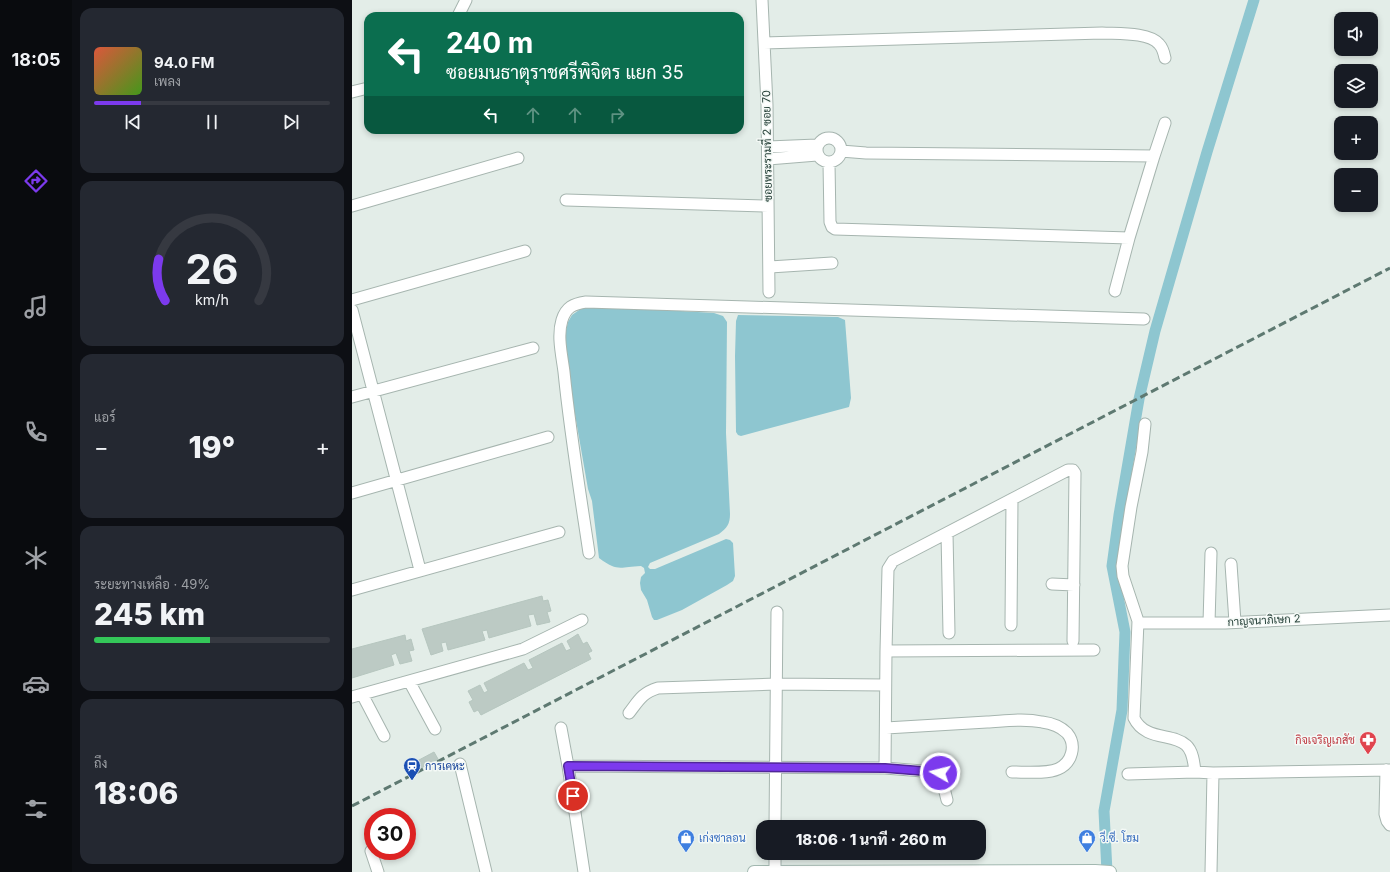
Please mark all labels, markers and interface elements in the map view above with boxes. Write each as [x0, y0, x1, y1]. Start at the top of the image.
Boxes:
map controls [1334, 12, 1378, 212]
button: sound [1334, 12, 1378, 56]
text: 240 m [446, 26, 533, 60]
icon: left [380, 28, 432, 80]
text: 18:05 [11, 49, 61, 70]
text: 94.0 FM [154, 53, 214, 72]
text: ซอยมนธาตุราชศรีพิจิตร แยก 35 [446, 62, 684, 83]
button: layers [1334, 64, 1378, 108]
text: เพลง [154, 73, 181, 89]
street label: ซอยพระรามที่ 2 ซอย 70 [755, 90, 775, 202]
icon: left [480, 104, 502, 126]
icon: ahead [522, 104, 544, 126]
icon: ahead [564, 104, 586, 126]
icon: right [606, 104, 628, 126]
icon: previous [122, 111, 144, 133]
icon: pause [201, 111, 223, 133]
icon: next [280, 111, 302, 133]
button: + [1334, 116, 1378, 160]
icon: directions [22, 167, 50, 195]
button: − [1334, 168, 1378, 212]
text: 26 [185, 244, 239, 294]
text: km/h [195, 291, 229, 308]
icon: music [22, 293, 50, 321]
text: แอร์ [94, 409, 115, 425]
icon: phone [22, 418, 50, 446]
text: 19° [189, 429, 235, 465]
text: − [94, 434, 109, 460]
text: + [315, 434, 330, 460]
icon: climate [22, 544, 50, 572]
text: ระยะทางเหลือ · 49% [94, 576, 210, 592]
text: 245 km [94, 596, 205, 632]
street label: กาญจนาภิเษก 2 [1227, 611, 1301, 629]
icon: car [22, 670, 50, 698]
pharmacy icon: กิจเจริญเภสัช [1358, 730, 1378, 755]
place label: กิจเจริญเภสัช [1295, 733, 1355, 747]
position arrow [919, 752, 961, 794]
text: ถึง [94, 755, 107, 771]
station icon: การเคหะ [402, 756, 422, 781]
place label: การเคหะ [425, 759, 465, 773]
text: 18:06 [94, 775, 178, 811]
pin [556, 779, 590, 813]
icon: arrive [562, 785, 584, 807]
icon: filters [22, 795, 50, 823]
speed limit sign: 30 [364, 808, 416, 860]
shop icon: เก่งซาลอน [676, 828, 696, 853]
shop icon: วี.ซี. โฮม [1077, 828, 1097, 853]
text: 18:06 · 1 นาที · 260 m [796, 830, 946, 849]
place label: วี.ซี. โฮม [1100, 830, 1139, 845]
place label: เก่งซาลอน [699, 831, 746, 845]

